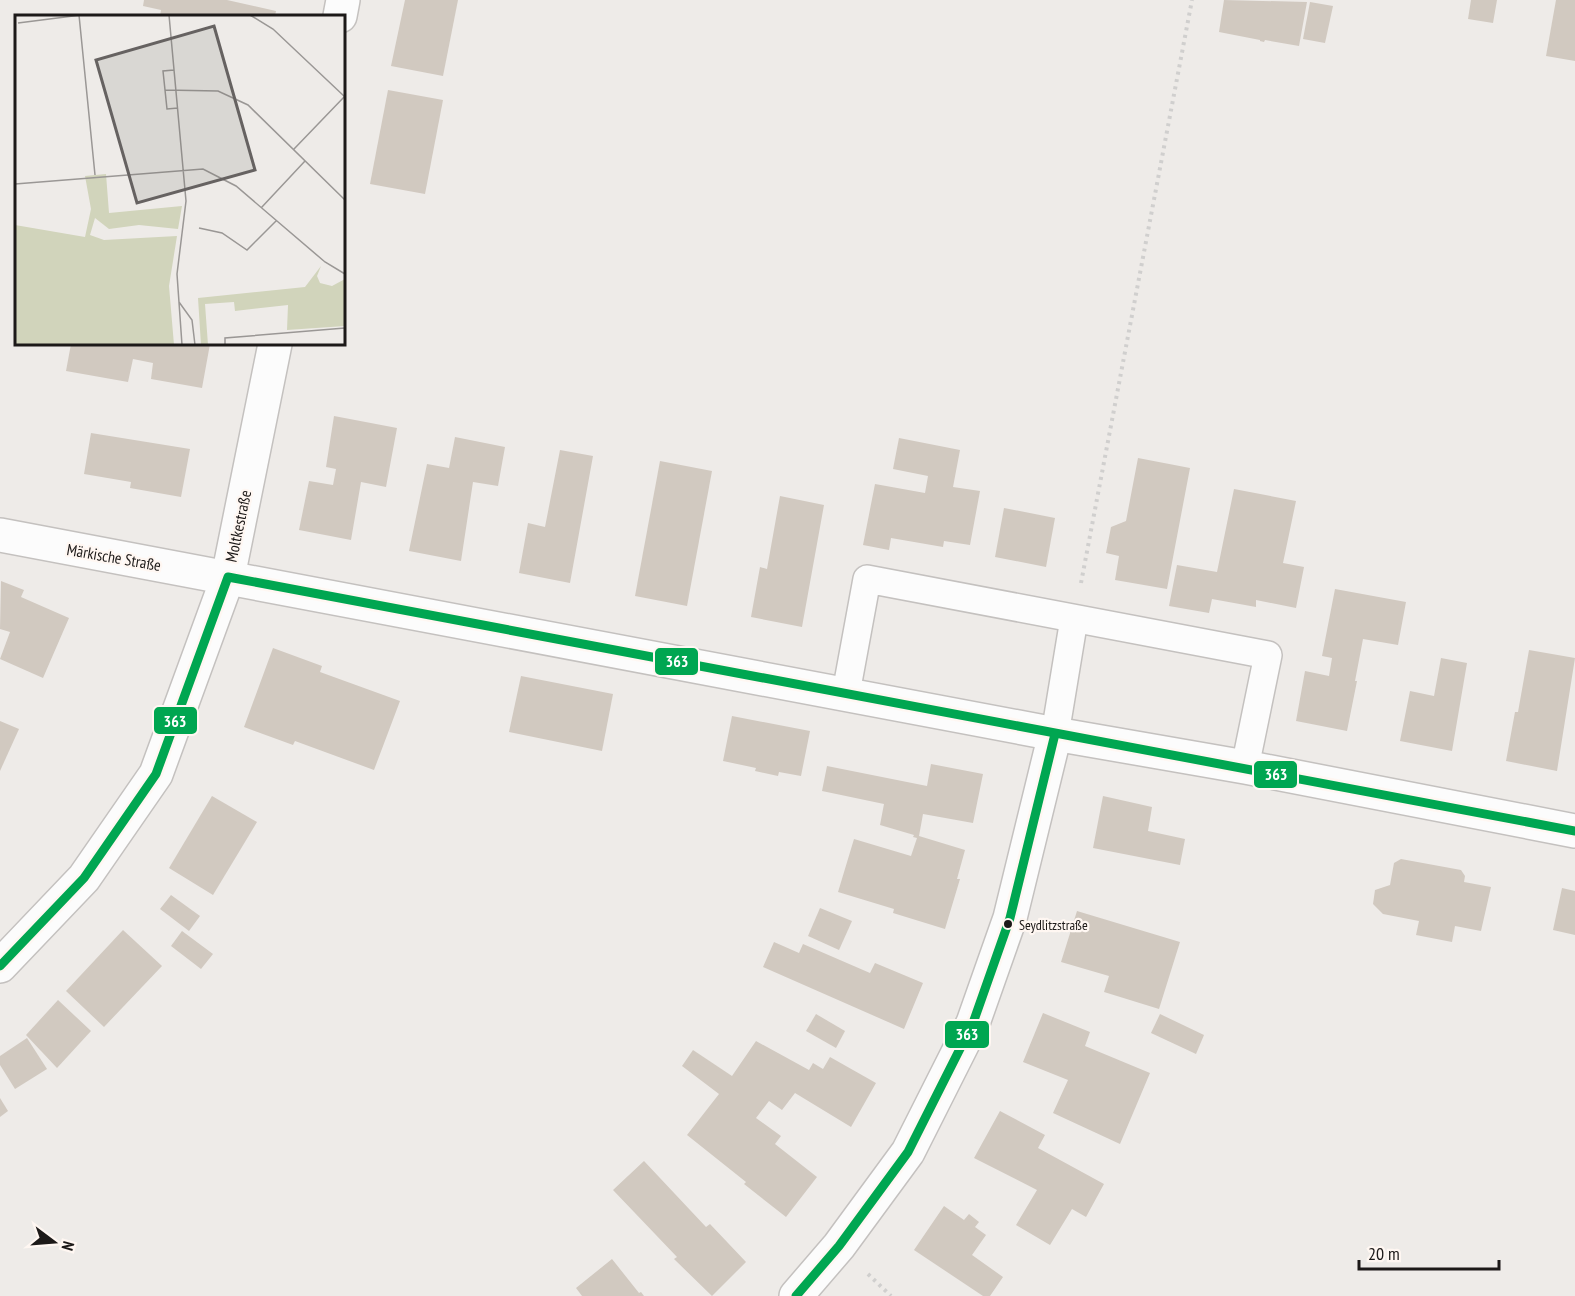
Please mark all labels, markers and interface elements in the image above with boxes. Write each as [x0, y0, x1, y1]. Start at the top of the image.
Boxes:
inset map [15, 15, 345, 345]
street label: Moltkestraße [221, 488, 255, 564]
street label: Märkische Straße [65, 539, 163, 575]
line badge: 363 [654, 647, 699, 676]
text: 363 [666, 651, 688, 671]
line badge: 363 [153, 706, 198, 735]
text: 363 [164, 711, 186, 731]
line badge: 363 [1253, 760, 1298, 789]
text: 363 [1265, 764, 1287, 784]
place label: Seydlitzstraße [1019, 916, 1088, 934]
marker: Seydlitzstraße [1002, 918, 1014, 930]
line badge: 363 [944, 1020, 990, 1049]
text: 363 [956, 1024, 978, 1044]
north arrow [24, 1212, 84, 1272]
scale bar [1359, 1233, 1498, 1271]
text: N [58, 1239, 79, 1253]
text: 20 m [1368, 1242, 1400, 1265]

